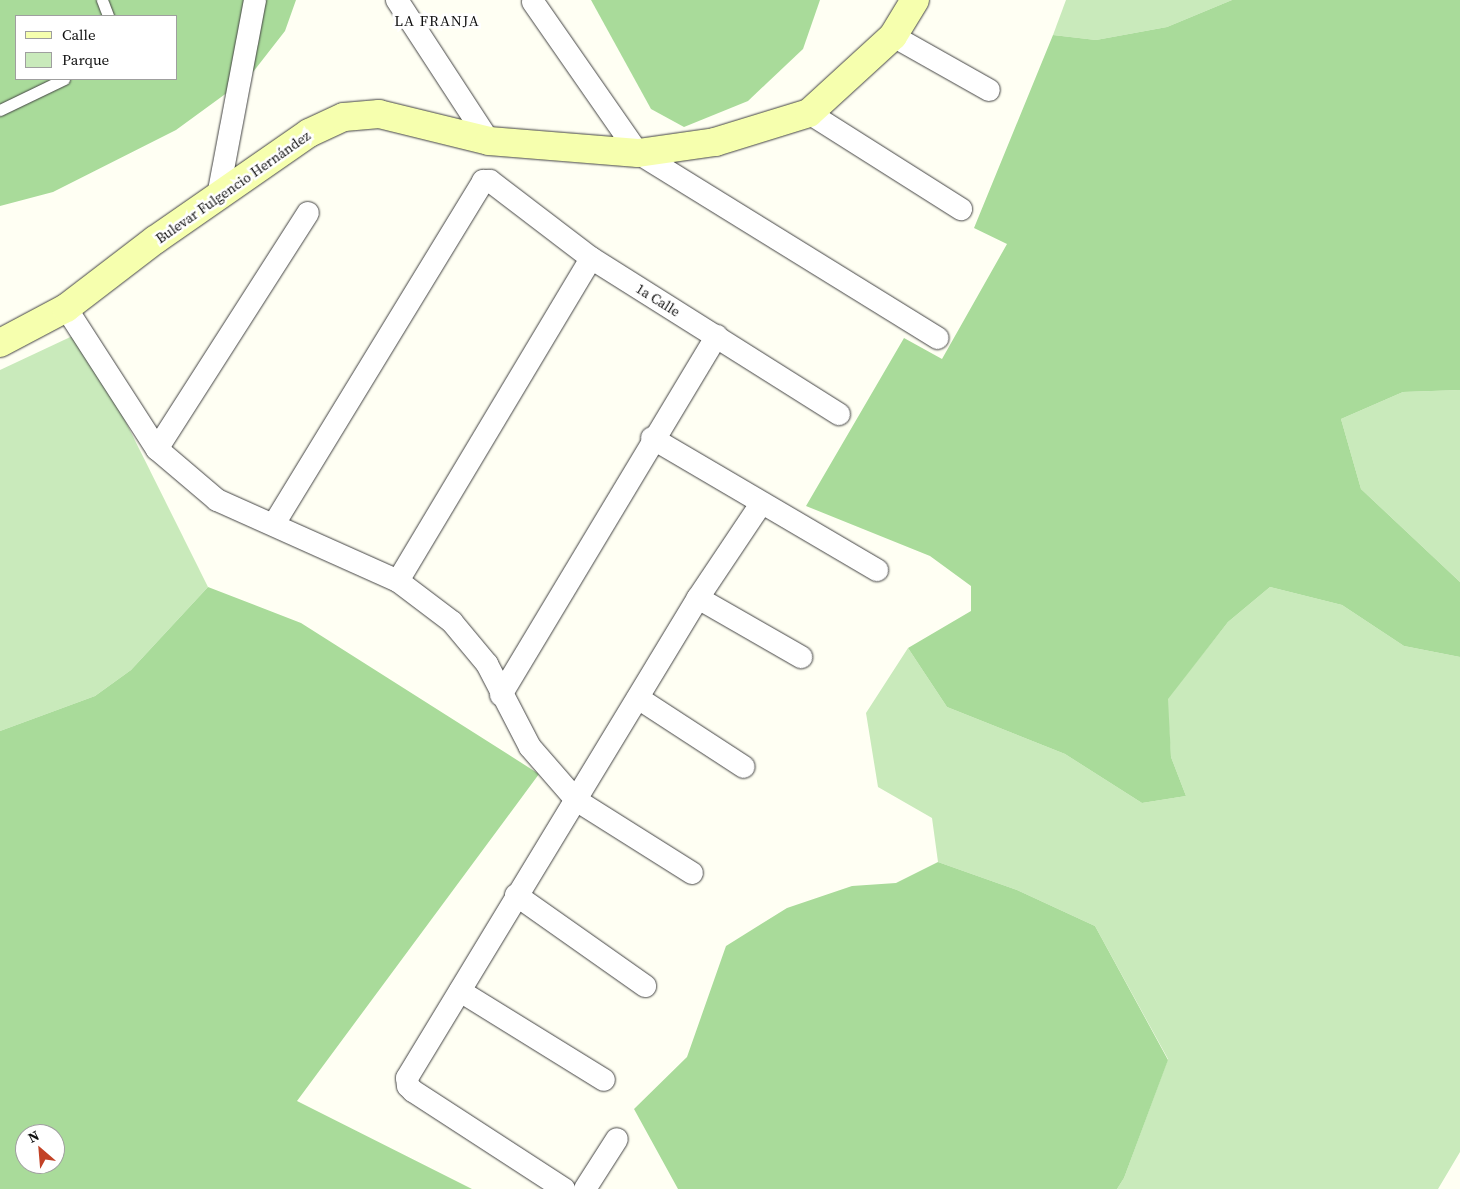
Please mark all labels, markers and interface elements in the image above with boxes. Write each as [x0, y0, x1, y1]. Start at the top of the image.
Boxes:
district label: LA FRANJA [393, 12, 481, 30]
legend [15, 15, 178, 80]
text: Calle [62, 24, 96, 45]
text: Parque [62, 49, 109, 70]
street label: Bulevar Fulgencio Hernández [152, 127, 314, 247]
street label: 1a Calle [633, 280, 683, 320]
north arrow [15, 1124, 65, 1174]
text: N [25, 1125, 43, 1148]

